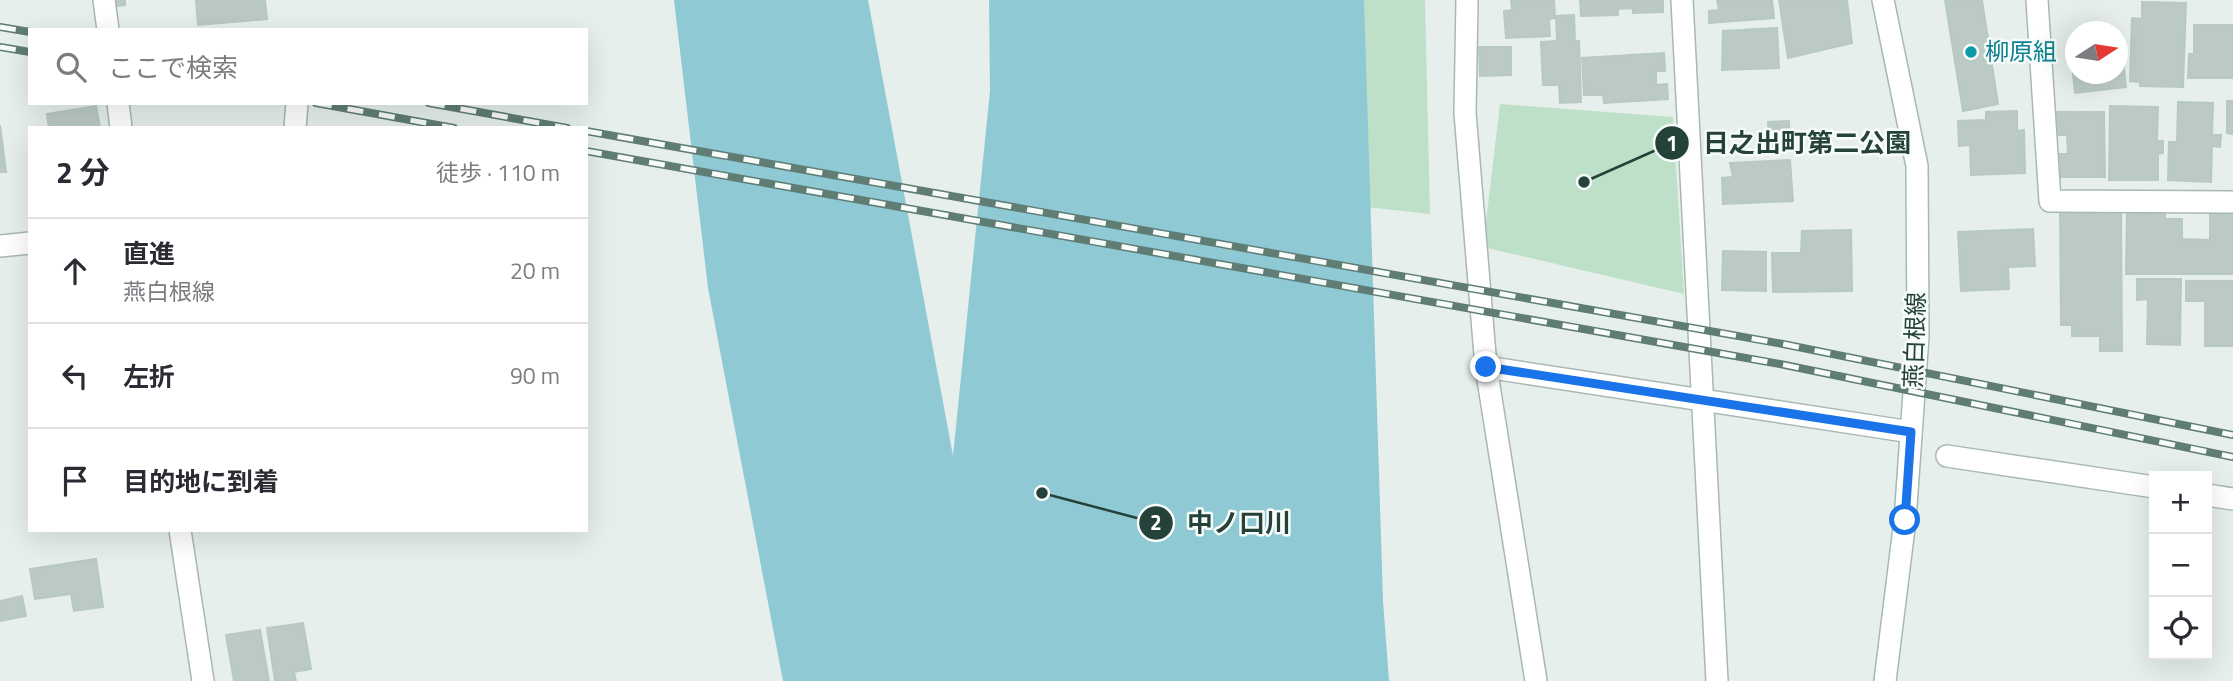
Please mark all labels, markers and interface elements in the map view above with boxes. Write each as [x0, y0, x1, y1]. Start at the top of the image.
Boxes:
north arrow [2065, 21, 2128, 84]
search box [28, 28, 588, 105]
place label: 柳原組 [1985, 33, 2057, 69]
marker: 柳原組 [1963, 44, 1979, 60]
icon: search [52, 48, 90, 86]
text: ここで検索 [108, 48, 238, 87]
callout: 日之出町第二公園 [1654, 120, 1925, 167]
text: 日之出町第二公園 [1703, 123, 1911, 162]
text: 1 [1666, 127, 1678, 159]
text: 2 分 [56, 149, 109, 195]
text: 徒歩 · 110 m [436, 155, 560, 190]
text: 直進 [123, 234, 175, 273]
icon: ahead [56, 252, 94, 290]
text: 20 m [510, 253, 560, 288]
text: 燕白根線 [123, 274, 215, 309]
street label: 燕白根線 [1894, 291, 1934, 389]
route end [1470, 351, 1501, 382]
icon: left [56, 357, 94, 395]
text: 左折 [123, 357, 175, 396]
text: 90 m [510, 358, 560, 393]
icon: arrive [56, 462, 94, 500]
text: 目的地に到着 [123, 462, 279, 501]
map controls [2149, 471, 2212, 660]
button: + [2149, 471, 2212, 534]
callout: 中ノ口川 [1138, 499, 1305, 546]
text: 中ノ口川 [1187, 503, 1291, 542]
route start [1889, 504, 1920, 535]
text: 2 [1150, 506, 1162, 538]
button: − [2149, 534, 2212, 597]
button: locate [2149, 597, 2212, 660]

